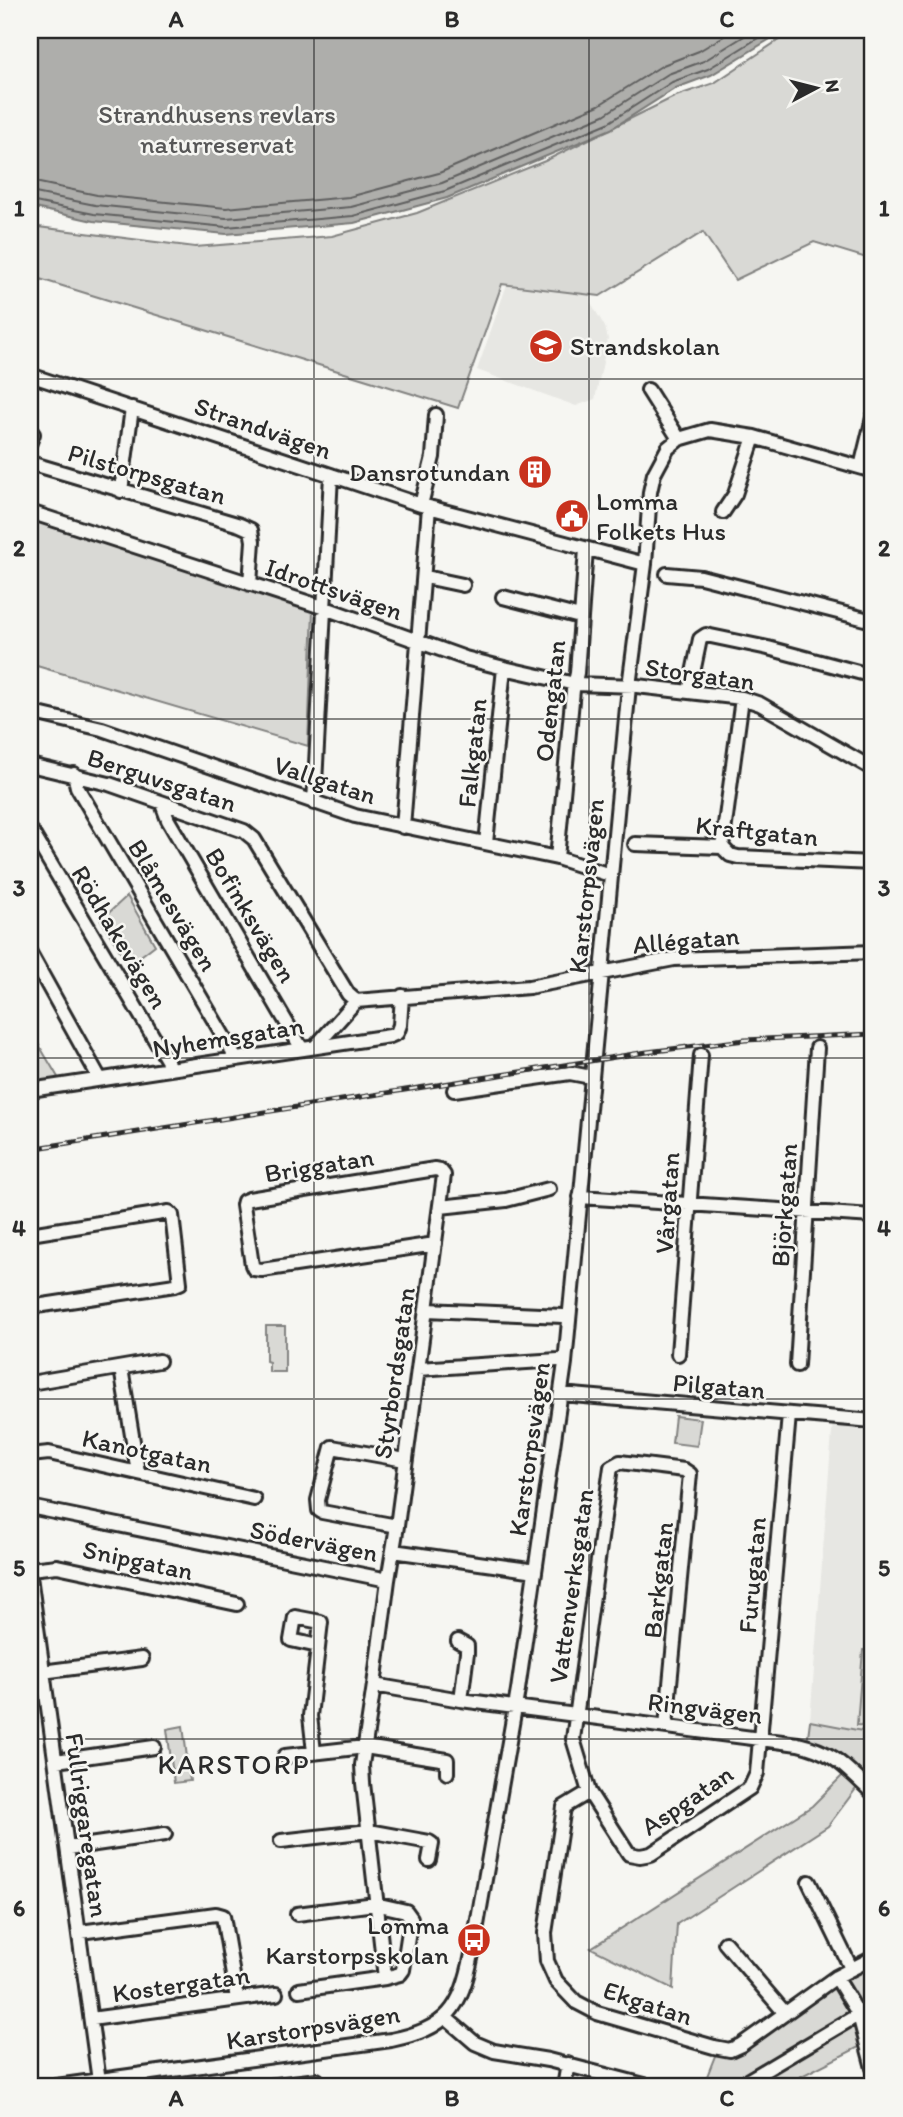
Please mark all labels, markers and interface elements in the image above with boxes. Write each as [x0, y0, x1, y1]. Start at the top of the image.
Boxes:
text: A [168, 5, 184, 33]
text: B [445, 5, 460, 33]
text: C [720, 5, 735, 33]
north arrow [780, 52, 850, 122]
text: N [820, 78, 845, 94]
park label: Strandhusens revlars naturreservat [98, 98, 336, 160]
text: 1 [14, 194, 25, 222]
text: 1 [879, 194, 890, 222]
school or university icon: Strandskolan [527, 327, 565, 365]
place label: Strandskolan [570, 330, 720, 362]
street label: Strandvägen [190, 390, 336, 466]
street label: Pilstorpsgatan [64, 436, 230, 512]
building icon: Dansrotundan [516, 453, 554, 491]
place label: Dansrotundan [349, 456, 510, 488]
place label: Lomma Folkets Hus [596, 485, 726, 547]
public building icon: Lomma Folkets Hus [553, 497, 591, 535]
text: 2 [13, 534, 26, 562]
text: 2 [878, 534, 891, 562]
street label: Idrottsvägen [261, 551, 407, 628]
street label: Odengatan [528, 638, 572, 764]
street label: Storgatan [643, 650, 757, 698]
street label: Falkgatan [450, 697, 494, 809]
street label: Berguvsgatan [83, 741, 241, 819]
street label: Vallgatan [270, 748, 380, 812]
street label: Karstorpsvägen [561, 797, 611, 975]
street label: Kraftgatan [694, 809, 820, 853]
street label: Blåmesvägen [121, 833, 225, 977]
street label: Bofinksvägen [198, 842, 304, 989]
street label: Rödhakevägen [65, 859, 176, 1015]
text: 3 [13, 874, 26, 902]
text: 3 [878, 874, 891, 902]
street label: Allégatan [631, 919, 741, 961]
street label: Nyhemsgatan [150, 1009, 306, 1065]
street label: Briggatan [262, 1141, 376, 1189]
street label: Björkgatan [764, 1142, 804, 1268]
street label: Vårgatan [647, 1151, 687, 1255]
text: 4 [12, 1214, 26, 1242]
text: 4 [877, 1214, 891, 1242]
street label: Styrbordsgatan [366, 1285, 422, 1461]
street label: Karstorpsvägen [501, 1360, 557, 1538]
street label: Pilgatan [671, 1366, 767, 1406]
street label: Kanotgatan [79, 1422, 215, 1480]
street label: Vattenverksgatan [541, 1486, 601, 1685]
street label: Södervägen [247, 1513, 381, 1569]
street label: Furugatan [731, 1515, 773, 1635]
street label: Barkgatan [636, 1520, 680, 1640]
street label: Snipgatan [80, 1533, 196, 1587]
text: 5 [13, 1554, 25, 1582]
text: 5 [878, 1554, 890, 1582]
street label: Ringvägen [646, 1685, 764, 1731]
street label: Fullriggaregatan [58, 1731, 116, 1920]
district label: KARSTORP [157, 1747, 311, 1781]
street label: Aspgatan [635, 1758, 739, 1842]
text: 6 [13, 1894, 25, 1922]
text: 6 [878, 1894, 890, 1922]
place label: Lomma Karstorpsskolan [265, 1909, 449, 1971]
bus stop icon: Lomma Karstorpsskolan [455, 1921, 493, 1959]
street label: Kostergatan [110, 1958, 252, 2009]
street label: Ekgatan [599, 1974, 697, 2032]
street label: Karstorpsvägen [224, 1997, 403, 2057]
text: A [168, 2084, 184, 2112]
text: B [445, 2084, 460, 2112]
text: C [720, 2084, 735, 2112]

